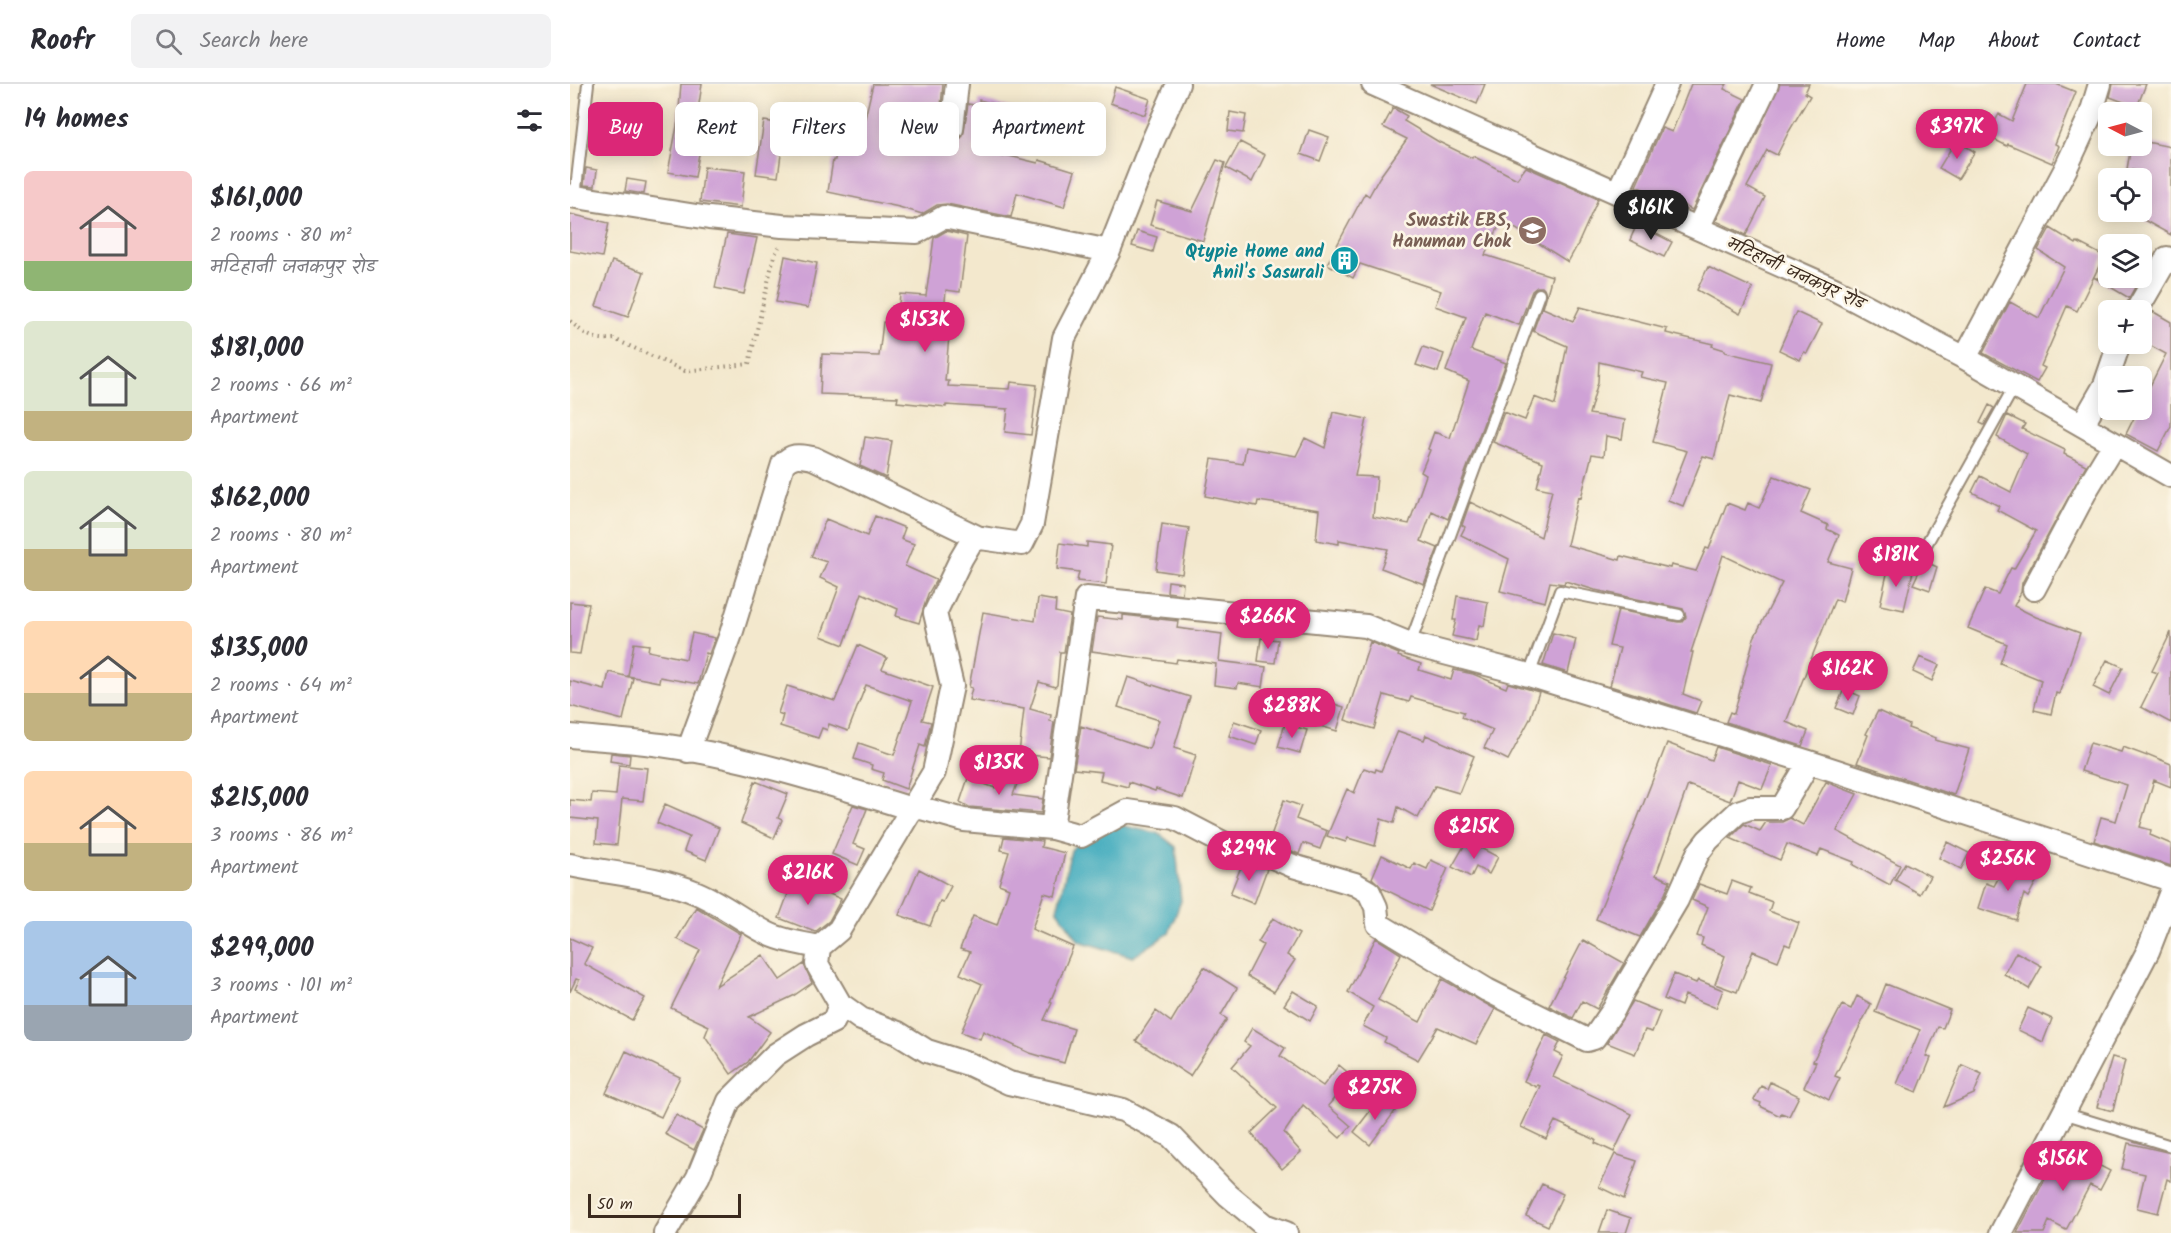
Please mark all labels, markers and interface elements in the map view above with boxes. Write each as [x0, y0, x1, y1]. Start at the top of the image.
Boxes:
search box [131, 14, 551, 68]
text: Roofr [30, 19, 95, 64]
text: Search here [200, 24, 308, 59]
icon: search [152, 25, 185, 58]
text: Home [1836, 25, 1885, 58]
text: Map [1918, 25, 1955, 58]
text: About [1988, 25, 2039, 58]
text: Contact [2072, 25, 2141, 58]
text: 14 homes [24, 99, 129, 141]
chip: Buy [588, 102, 663, 156]
chip: Rent [675, 102, 758, 156]
chip: Filters [770, 102, 867, 156]
chip: New [879, 102, 959, 156]
chip: Apartment [971, 102, 1106, 156]
north arrow [2098, 102, 2152, 156]
map controls [2098, 102, 2152, 420]
icon: filters [513, 104, 546, 137]
pin: $397K [1915, 109, 1999, 160]
text: $397K [1930, 112, 1984, 144]
button: locate [2098, 168, 2152, 222]
text: $161,000 [210, 178, 302, 220]
pin: $161K [1609, 190, 1693, 241]
text: $161K [1628, 193, 1674, 225]
icon: home [72, 195, 144, 267]
place label: Swastik EBS, Hanuman Chok [1392, 207, 1512, 257]
school or university icon: Swastik EBS, Hanuman Chok [1516, 214, 1548, 246]
text: 2 rooms · 80 m² [210, 220, 352, 252]
street label: मटिहानी जनकपुर रोड [1722, 230, 1872, 320]
button: layers [2098, 234, 2152, 288]
place label: Qtypie Home and Anil's Sasurali [1185, 238, 1324, 288]
building icon: Qtypie Home and Anil's Sasurali [1329, 245, 1361, 277]
text: मटिहानी जनकपुर रोड [210, 252, 376, 284]
button: + [2098, 300, 2152, 354]
pin: $153K [883, 302, 967, 353]
text: $153K [900, 305, 950, 337]
text: $181,000 [210, 328, 303, 370]
icon: home [72, 345, 144, 417]
button: − [2098, 366, 2152, 420]
text: 2 rooms · 66 m² [210, 370, 352, 402]
text: Apartment [210, 402, 299, 434]
text: $162,000 [210, 478, 309, 520]
icon: home [72, 495, 144, 567]
text: 2 rooms · 80 m² [210, 520, 352, 552]
pin: $181K [1854, 537, 1938, 588]
text: $181K [1872, 540, 1920, 572]
text: Apartment [210, 552, 299, 584]
pin: $266K [1226, 599, 1310, 650]
text: $266K [1239, 602, 1297, 634]
text: $135,000 [210, 628, 307, 670]
icon: home [72, 645, 144, 717]
pin: $162K [1806, 651, 1890, 702]
text: $162K [1822, 654, 1874, 686]
text: 2 rooms · 64 m² [210, 670, 352, 702]
pin: $288K [1250, 688, 1334, 739]
text: $288K [1262, 691, 1322, 723]
text: Apartment [210, 702, 299, 734]
pin: $135K [957, 745, 1041, 796]
text: $135K [974, 748, 1024, 780]
text: $215,000 [210, 778, 308, 820]
icon: home [72, 795, 144, 867]
pin: $215K [1432, 809, 1516, 860]
text: $215K [1448, 812, 1500, 844]
text: 3 rooms · 86 m² [210, 820, 353, 852]
pin: $299K [1207, 831, 1291, 882]
text: $299K [1221, 834, 1277, 866]
pin: $256K [1966, 841, 2050, 892]
text: $256K [1980, 844, 2036, 876]
text: Apartment [210, 852, 299, 884]
pin: $216K [766, 855, 850, 906]
text: $216K [782, 858, 834, 890]
text: $299,000 [210, 928, 314, 970]
icon: home [72, 945, 144, 1017]
text: 3 rooms · 101 m² [210, 970, 352, 1002]
text: Apartment [210, 1002, 299, 1034]
pin: $275K [1333, 1070, 1417, 1121]
text: $275K [1347, 1073, 1403, 1105]
pin: $156K [2021, 1141, 2105, 1192]
text: $156K [2038, 1144, 2088, 1176]
scale bar [588, 1191, 741, 1218]
text: 50 m [597, 1192, 633, 1217]

